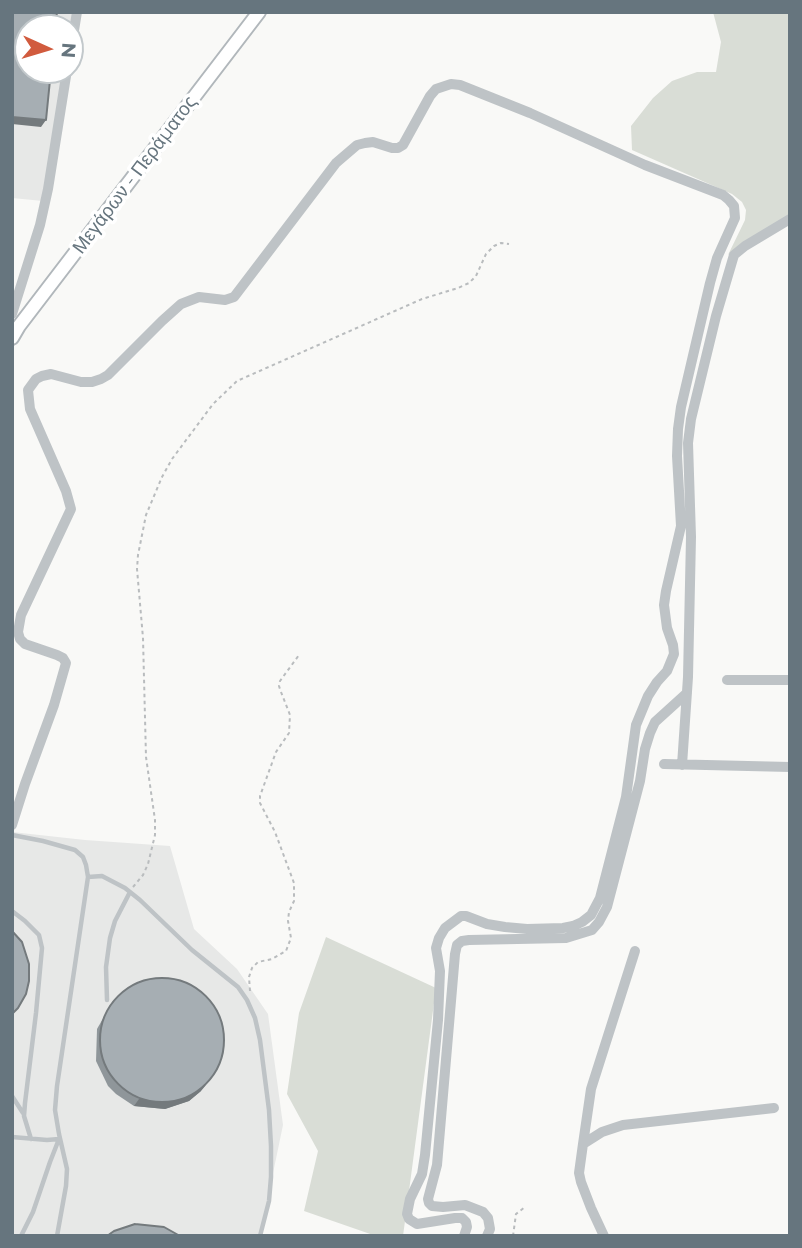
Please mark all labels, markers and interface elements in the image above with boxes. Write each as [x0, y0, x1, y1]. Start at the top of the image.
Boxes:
north arrow [14, 14, 84, 84]
text: N [56, 42, 80, 59]
street label: Μεγάρων - Περάματος [68, 91, 202, 259]

